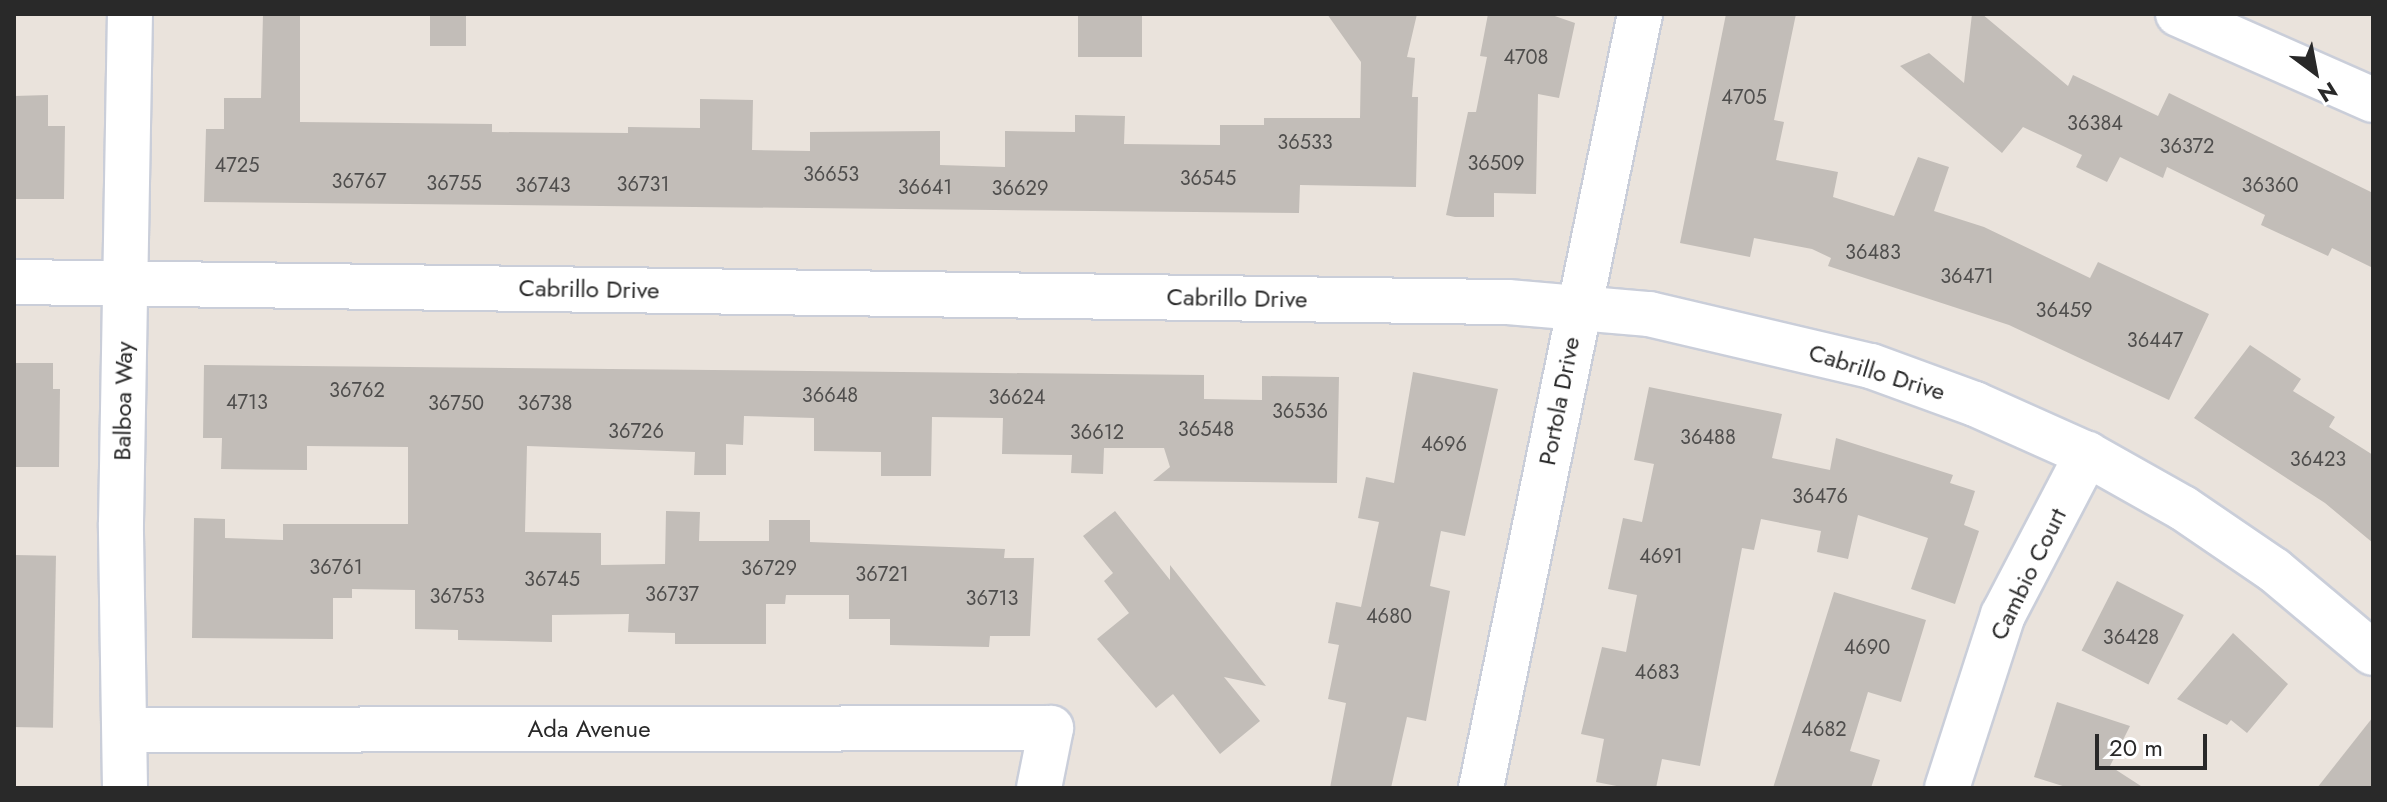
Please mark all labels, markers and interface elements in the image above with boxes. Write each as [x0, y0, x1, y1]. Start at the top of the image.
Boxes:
north arrow [2275, 32, 2355, 112]
house number: 4708 [1503, 45, 1549, 69]
text: N [2312, 74, 2344, 111]
house number: 4705 [1721, 85, 1767, 109]
house number: 36384 [2067, 111, 2123, 135]
house number: 36533 [1277, 130, 1333, 154]
house number: 36372 [2160, 134, 2214, 158]
house number: 36509 [1467, 151, 1525, 175]
house number: 4725 [215, 153, 259, 177]
house number: 36653 [803, 162, 859, 186]
house number: 36545 [1180, 166, 1236, 190]
house number: 36767 [332, 169, 386, 193]
house number: 36755 [426, 171, 482, 195]
house number: 36731 [617, 172, 669, 196]
house number: 36743 [515, 173, 571, 197]
house number: 36360 [2242, 173, 2298, 197]
house number: 36641 [898, 175, 952, 199]
house number: 36629 [992, 176, 1048, 200]
house number: 36483 [1845, 240, 1901, 264]
house number: 36471 [1940, 264, 1994, 288]
street label: Cabrillo Drive [518, 273, 660, 305]
street label: Cabrillo Drive [1166, 282, 1308, 314]
house number: 36459 [2036, 298, 2092, 322]
house number: 36447 [2127, 328, 2183, 352]
street label: Portola Drive [1532, 334, 1586, 468]
street label: Cabrillo Drive [1805, 338, 1949, 406]
street label: Balboa Way [108, 341, 138, 461]
house number: 36762 [329, 378, 385, 402]
house number: 36648 [802, 383, 858, 407]
house number: 36624 [989, 385, 1045, 409]
house number: 4713 [226, 390, 268, 414]
house number: 36750 [428, 391, 484, 415]
house number: 36738 [518, 391, 572, 415]
house number: 36536 [1272, 399, 1328, 423]
house number: 36548 [1178, 417, 1234, 441]
house number: 36726 [608, 419, 664, 443]
house number: 36612 [1070, 420, 1124, 444]
house number: 36488 [1680, 425, 1736, 449]
house number: 4696 [1421, 432, 1467, 456]
house number: 36423 [2290, 447, 2346, 471]
house number: 36476 [1792, 484, 1848, 508]
street label: Cambio Court [1984, 503, 2072, 645]
house number: 4691 [1639, 544, 1683, 568]
house number: 36761 [309, 555, 363, 579]
house number: 36729 [741, 556, 797, 580]
house number: 36721 [855, 562, 909, 586]
house number: 36745 [524, 567, 580, 591]
house number: 36737 [645, 582, 699, 606]
house number: 36753 [429, 584, 485, 608]
house number: 36713 [966, 586, 1018, 610]
house number: 4680 [1366, 604, 1412, 628]
house number: 36428 [2103, 625, 2159, 649]
house number: 4690 [1844, 635, 1890, 659]
house number: 4683 [1634, 660, 1680, 684]
street label: Ada Avenue [527, 715, 651, 743]
house number: 4682 [1801, 717, 1847, 741]
scale bar [2099, 718, 2211, 768]
text: 20 m [2109, 730, 2163, 765]

